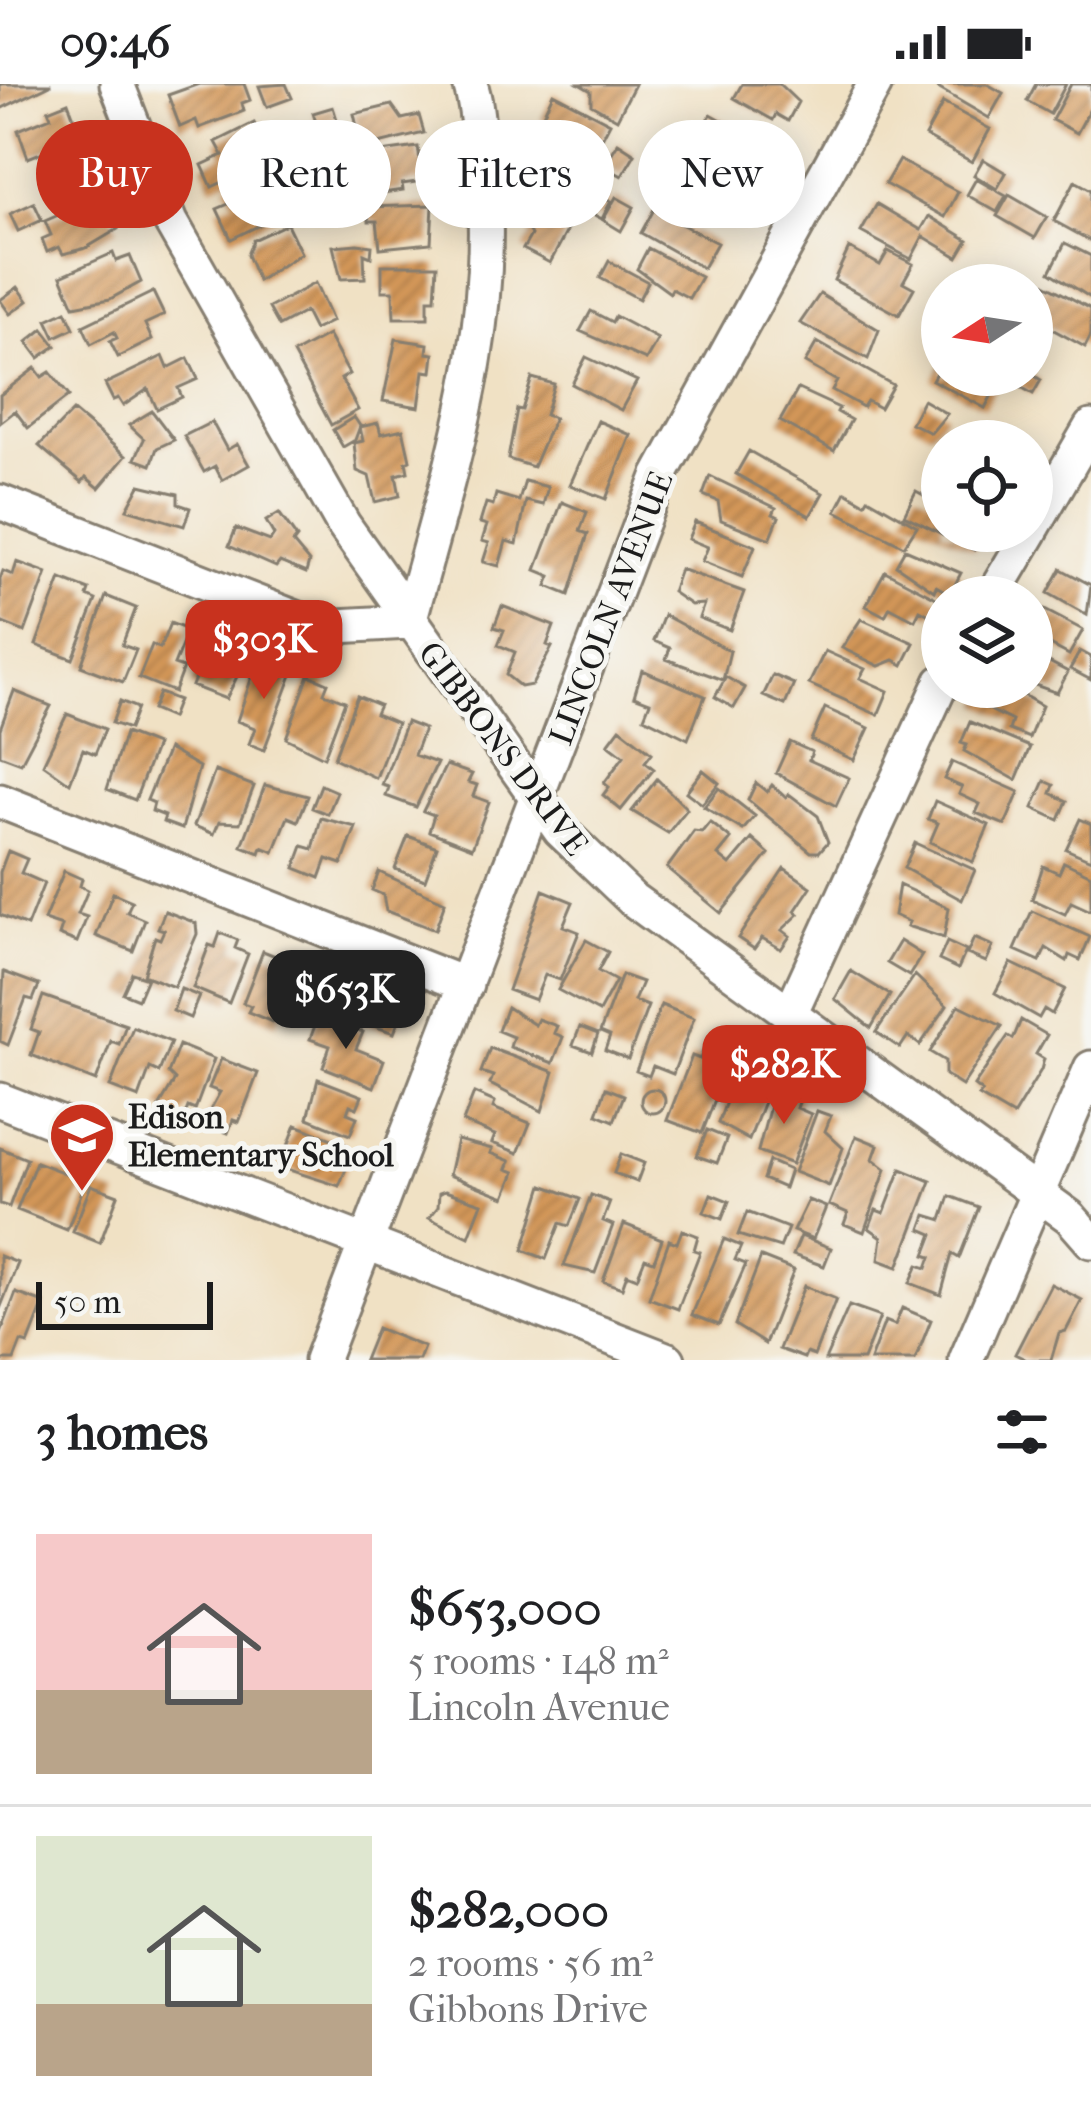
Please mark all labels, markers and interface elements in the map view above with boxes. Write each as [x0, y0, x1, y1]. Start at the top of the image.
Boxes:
text: 09:46 [60, 16, 170, 69]
chip: Buy [36, 120, 193, 228]
chip: Rent [217, 120, 391, 228]
chip: Filters [415, 120, 614, 228]
chip: New [638, 120, 805, 228]
north arrow [921, 264, 1053, 396]
map controls [921, 264, 1053, 708]
button: locate [921, 420, 1053, 552]
street label: LINCOLN AVENUE [541, 467, 681, 751]
button: layers [921, 576, 1053, 708]
pin: $303K [180, 600, 348, 702]
text: $303K [212, 616, 316, 662]
street label: GIBBONS DRIVE [410, 635, 596, 863]
pin: $653K [262, 950, 430, 1052]
text: $653K [294, 966, 398, 1012]
pin: $282K [700, 1025, 868, 1127]
text: $282K [729, 1041, 839, 1087]
place label: Edison Elementary School [128, 1098, 395, 1175]
school or university icon: Edison Elementary School [47, 1100, 117, 1194]
scale bar [36, 1276, 213, 1329]
text: 50 m [54, 1283, 121, 1322]
icon: filters [989, 1399, 1055, 1465]
text: 3 homes [36, 1402, 208, 1462]
text: $653,000 [408, 1578, 602, 1638]
icon: home [132, 1582, 276, 1726]
text: 5 rooms · 148 m² [408, 1638, 669, 1684]
text: Lincoln Avenue [408, 1684, 670, 1730]
text: $282,000 [408, 1880, 609, 1940]
icon: home [132, 1884, 276, 2028]
text: 2 rooms · 56 m² [408, 1940, 653, 1986]
text: Gibbons Drive [408, 1986, 648, 2032]

